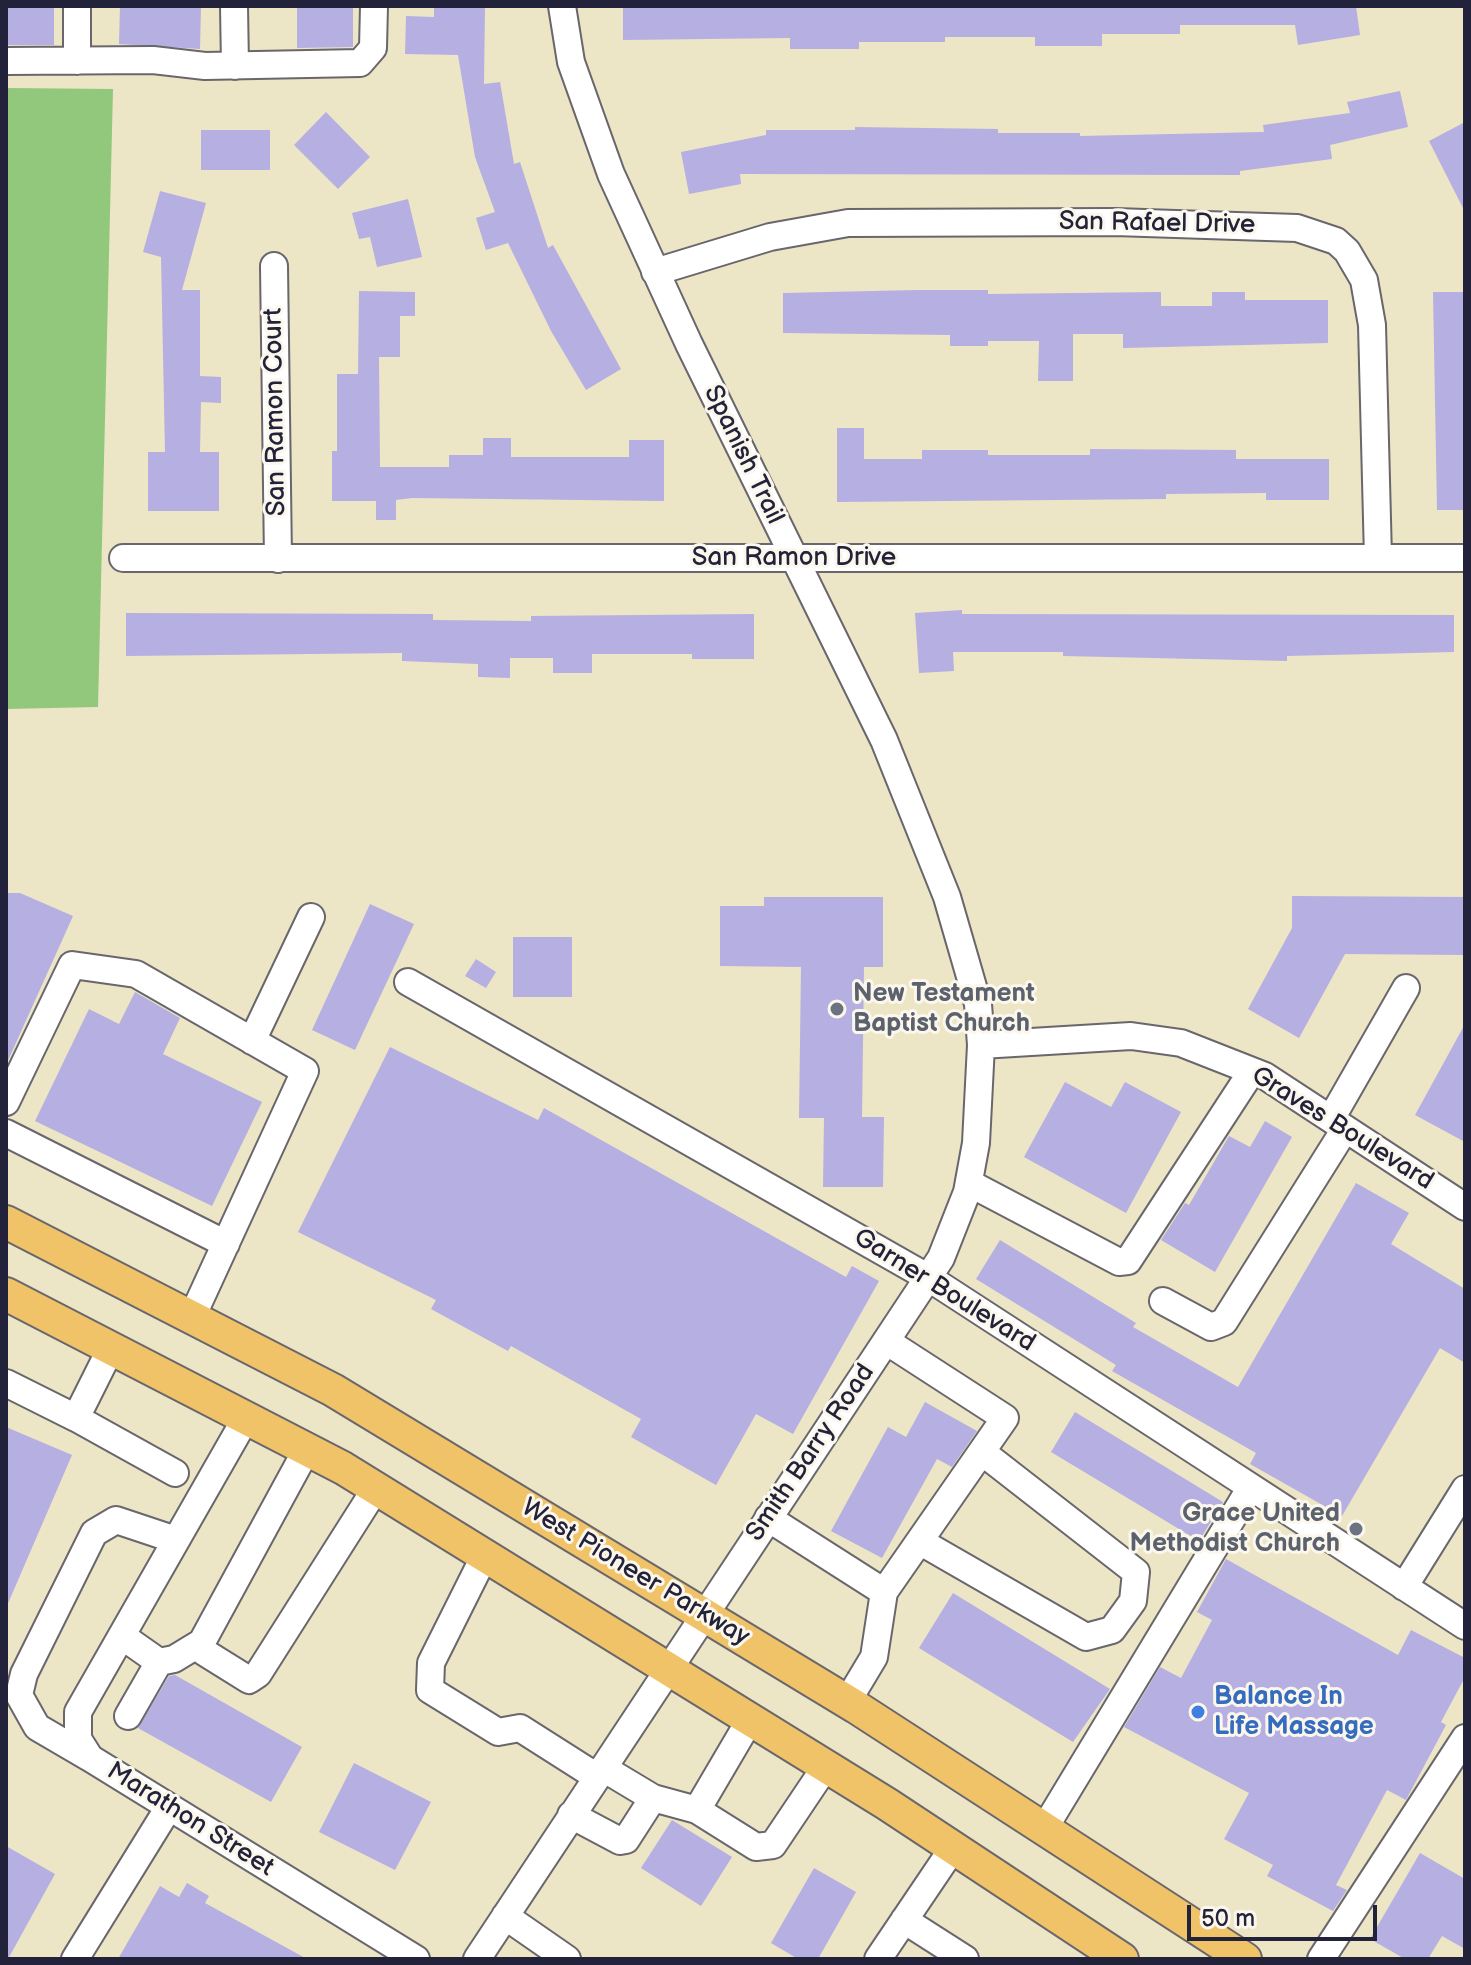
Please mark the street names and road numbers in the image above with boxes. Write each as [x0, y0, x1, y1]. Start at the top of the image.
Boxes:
street label: San Rafael Drive [1059, 207, 1255, 241]
street label: San Ramon Court [259, 308, 293, 516]
street label: Spanish Trail [696, 381, 790, 529]
street label: San Ramon Drive [692, 542, 896, 574]
street label: Graves Boulevard [1245, 1060, 1439, 1198]
street label: Garner Boulevard [847, 1223, 1041, 1359]
street label: Smith Barry Road [740, 1358, 882, 1548]
street label: West Pioneer Parkway [515, 1493, 755, 1653]
street label: Marathon Street [101, 1756, 279, 1884]

